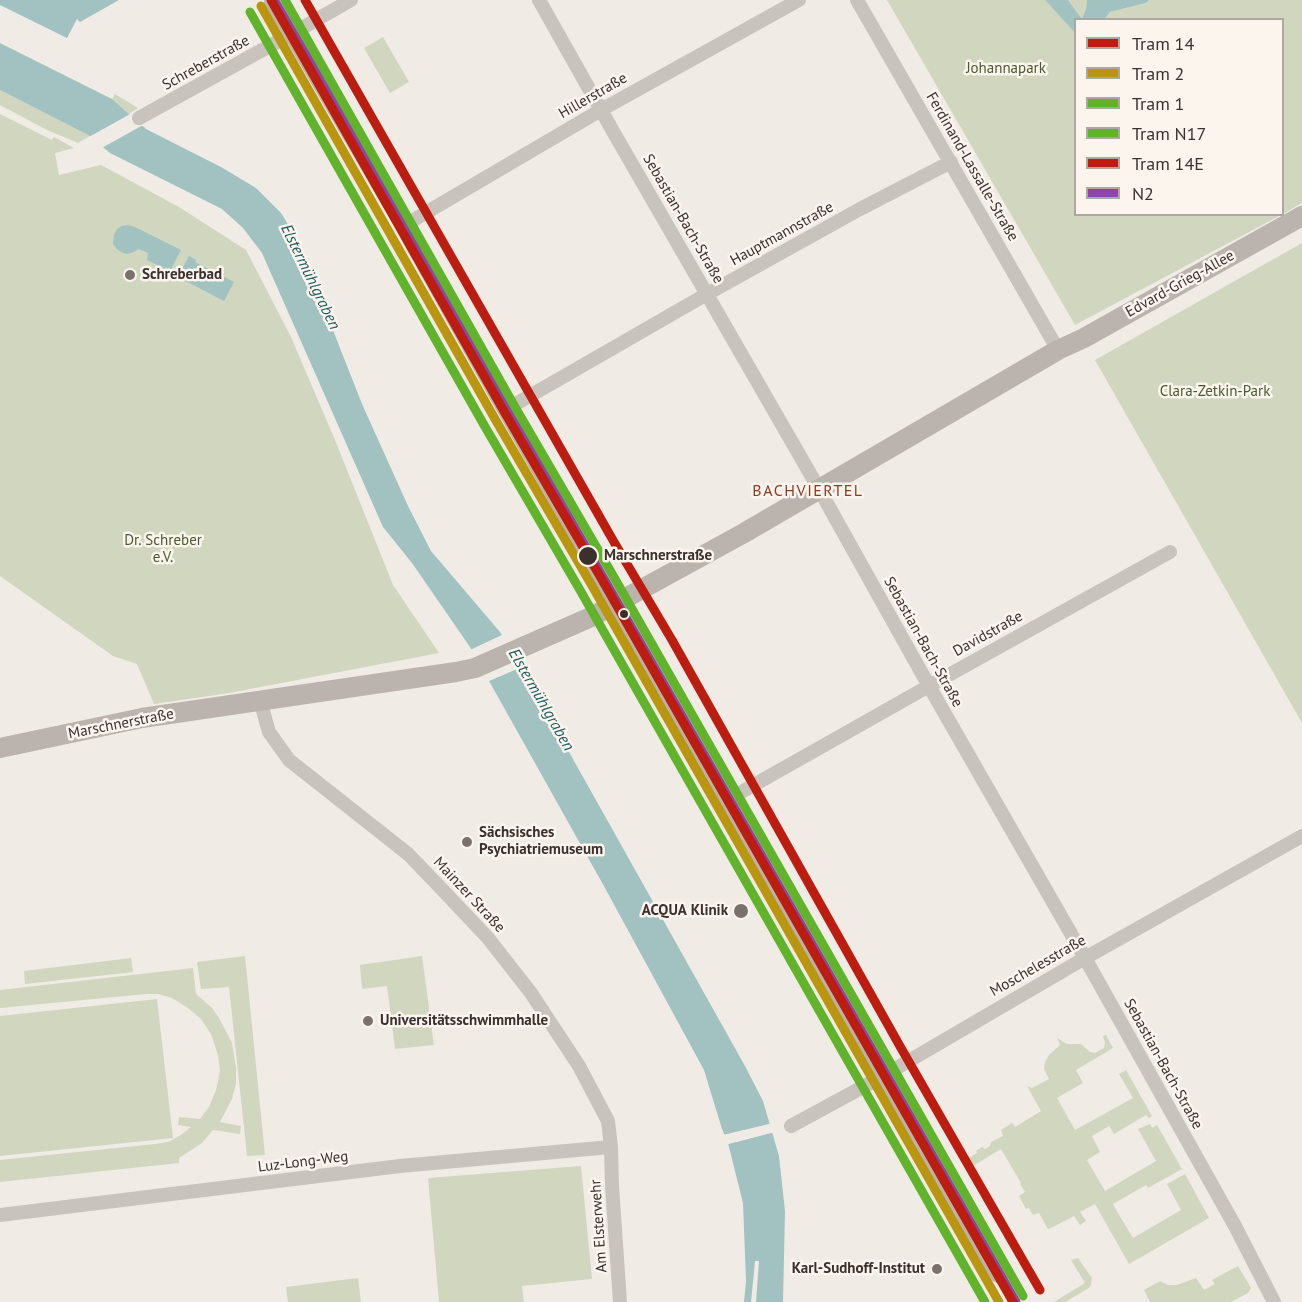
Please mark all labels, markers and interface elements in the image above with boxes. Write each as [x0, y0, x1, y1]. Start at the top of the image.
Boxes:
legend [1074, 18, 1284, 216]
street label: Schreberstraße [159, 32, 253, 94]
text: Tram 14 [1132, 32, 1194, 55]
park label: Johannapark [966, 60, 1046, 78]
text: Tram 2 [1132, 62, 1184, 85]
street label: Hillerstraße [556, 69, 630, 123]
street label: Ferdinand-Lassalle-Straße [922, 89, 1022, 245]
text: Tram 1 [1132, 92, 1184, 115]
text: Tram N17 [1132, 122, 1206, 145]
street label: Sebastian-Bach-Straße [639, 151, 727, 287]
text: Tram 14E [1132, 152, 1204, 175]
text: N2 [1132, 182, 1154, 205]
street label: Hauptmannstraße [727, 198, 837, 270]
water label: Elstermühlgraben [276, 221, 344, 333]
street label: Edvard-Grieg-Allee [1123, 247, 1237, 321]
place label: Schreberbad [142, 266, 222, 284]
marker: Schreberbad [123, 268, 137, 282]
park label: Clara-Zetkin-Park [1160, 383, 1270, 401]
district label: BACHVIERTEL [752, 481, 864, 501]
park label: Dr. Schreber e.V. [124, 532, 202, 567]
marker: Marschnerstraße [577, 545, 599, 567]
place label: Marschnerstraße [604, 547, 712, 565]
street label: Sebastian-Bach-Straße [880, 574, 966, 710]
street label: Davidstraße [950, 607, 1026, 661]
unlabelled marker [618, 608, 630, 620]
water label: Elstermühlgraben [504, 645, 578, 755]
street label: Marschnerstraße [67, 705, 175, 743]
place label: Sächsisches Psychiatriemuseum [479, 824, 603, 859]
marker: Sächsisches Psychiatriemuseum [460, 835, 474, 849]
street label: Mainzer Straße [429, 853, 509, 937]
place label: ACQUA Klinik [642, 902, 728, 920]
marker: ACQUA Klinik [732, 902, 750, 920]
street label: Moschelesstraße [987, 931, 1089, 1001]
street label: Sebastian-Bach-Straße [1120, 996, 1206, 1132]
place label: Universitätsschwimmhalle [380, 1012, 548, 1030]
marker: Universitätsschwimmhalle [361, 1014, 375, 1028]
street label: Luz-Long-Weg [257, 1148, 349, 1176]
street label: Am Elsterwehr [587, 1179, 611, 1273]
place label: Karl-Sudhoff-Institut [792, 1260, 925, 1278]
marker: Karl-Sudhoff-Institut [930, 1262, 944, 1276]

